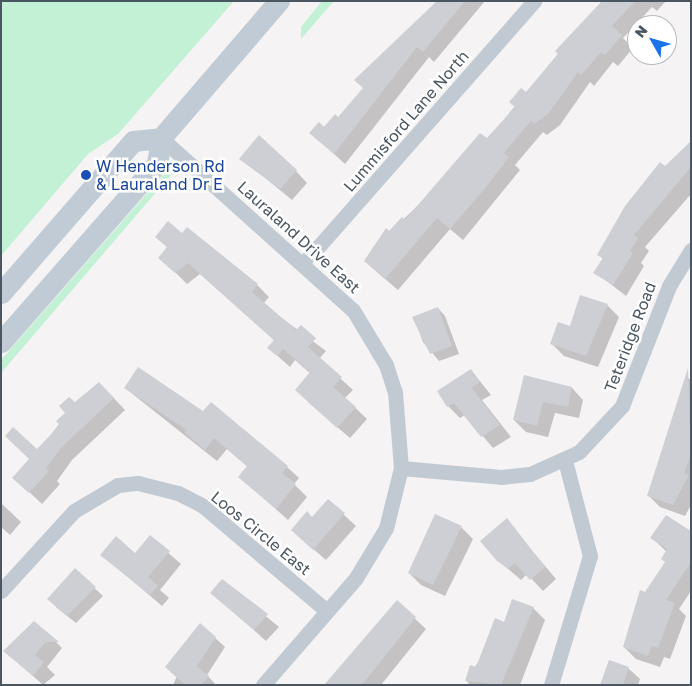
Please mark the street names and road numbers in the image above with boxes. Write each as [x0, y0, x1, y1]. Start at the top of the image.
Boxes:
street label: Lummisford Lane North [339, 46, 473, 196]
street label: Lauraland Drive East [234, 177, 364, 297]
street label: Teteridge Road [600, 279, 660, 395]
street label: Loos Circle East [207, 487, 315, 579]

